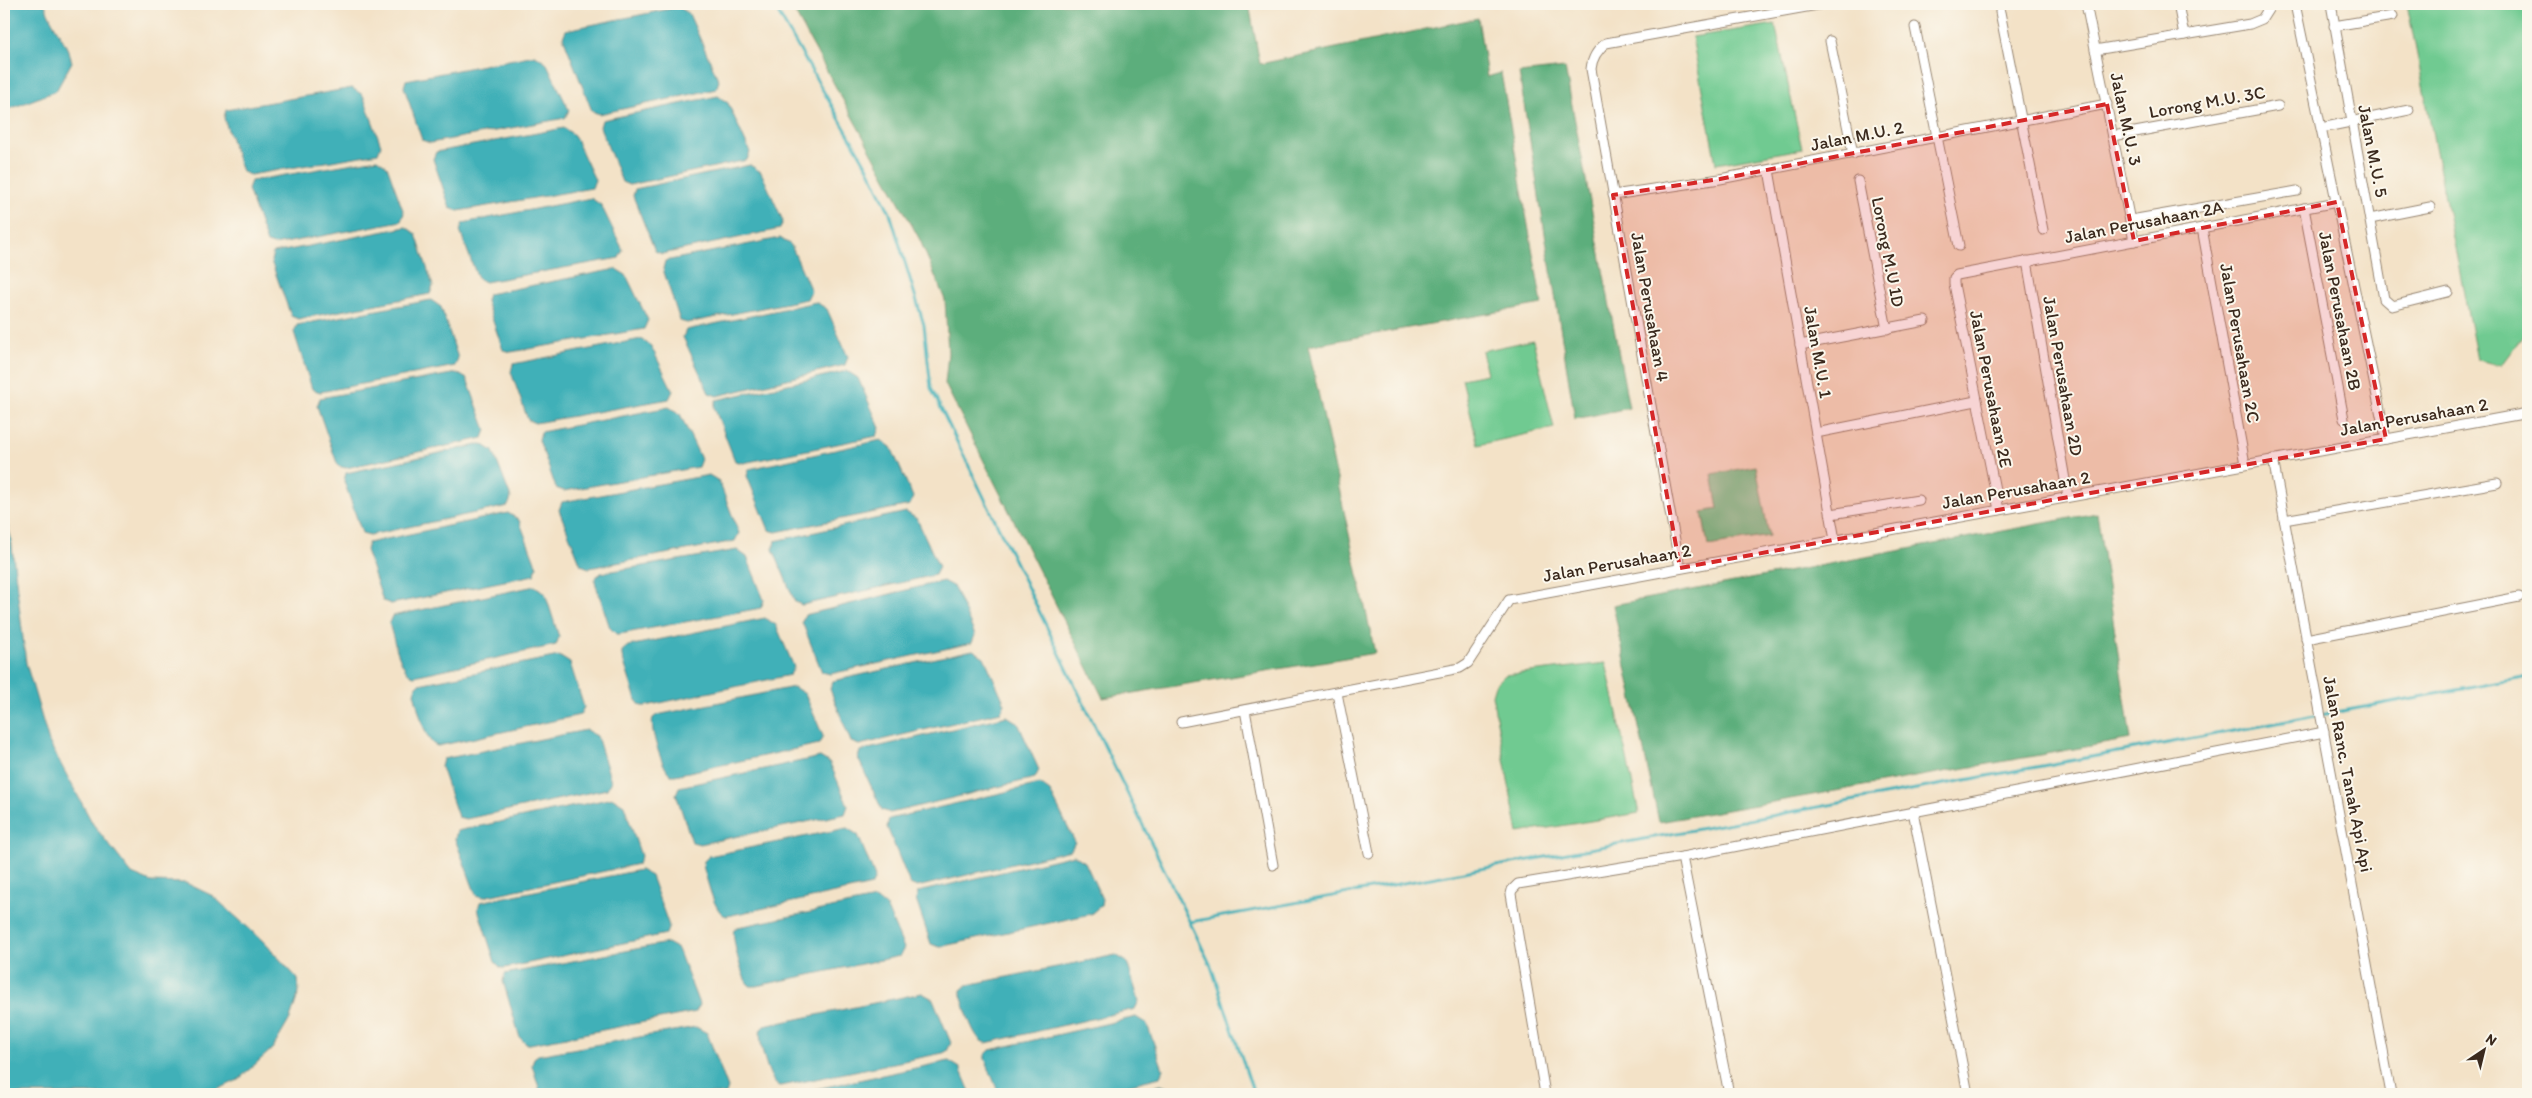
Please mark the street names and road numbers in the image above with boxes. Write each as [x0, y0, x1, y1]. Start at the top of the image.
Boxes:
street label: Jalan M.U. 3 [2105, 70, 2147, 168]
street label: Lorong M.U. 3C [2147, 81, 2267, 123]
street label: Jalan M.U. 5 [2353, 103, 2393, 199]
street label: Jalan M.U. 2 [1809, 116, 1906, 156]
street label: Lorong M.U 1D [1867, 195, 1909, 309]
street label: Jalan Perusahaan 2A [2063, 196, 2226, 248]
street label: Jalan Perusahaan 2B [2314, 230, 2366, 392]
street label: Jalan Perusahaan 4 [1626, 231, 1674, 384]
street label: Jalan Perusahaan 2C [2215, 262, 2265, 424]
street label: Jalan Perusahaan 2D [2038, 294, 2088, 458]
street label: Jalan M.U. 1 [1799, 304, 1837, 400]
street label: Jalan Perusahaan 2E [1965, 308, 2017, 470]
street label: Jalan Perusahaan 2 [2338, 393, 2490, 441]
street label: Jalan Perusahaan 2 [1940, 466, 2092, 514]
street label: Jalan Perusahaan 2 [1541, 539, 1693, 587]
street label: Jalan Ranc. Tanah Api Api [2318, 674, 2378, 874]

